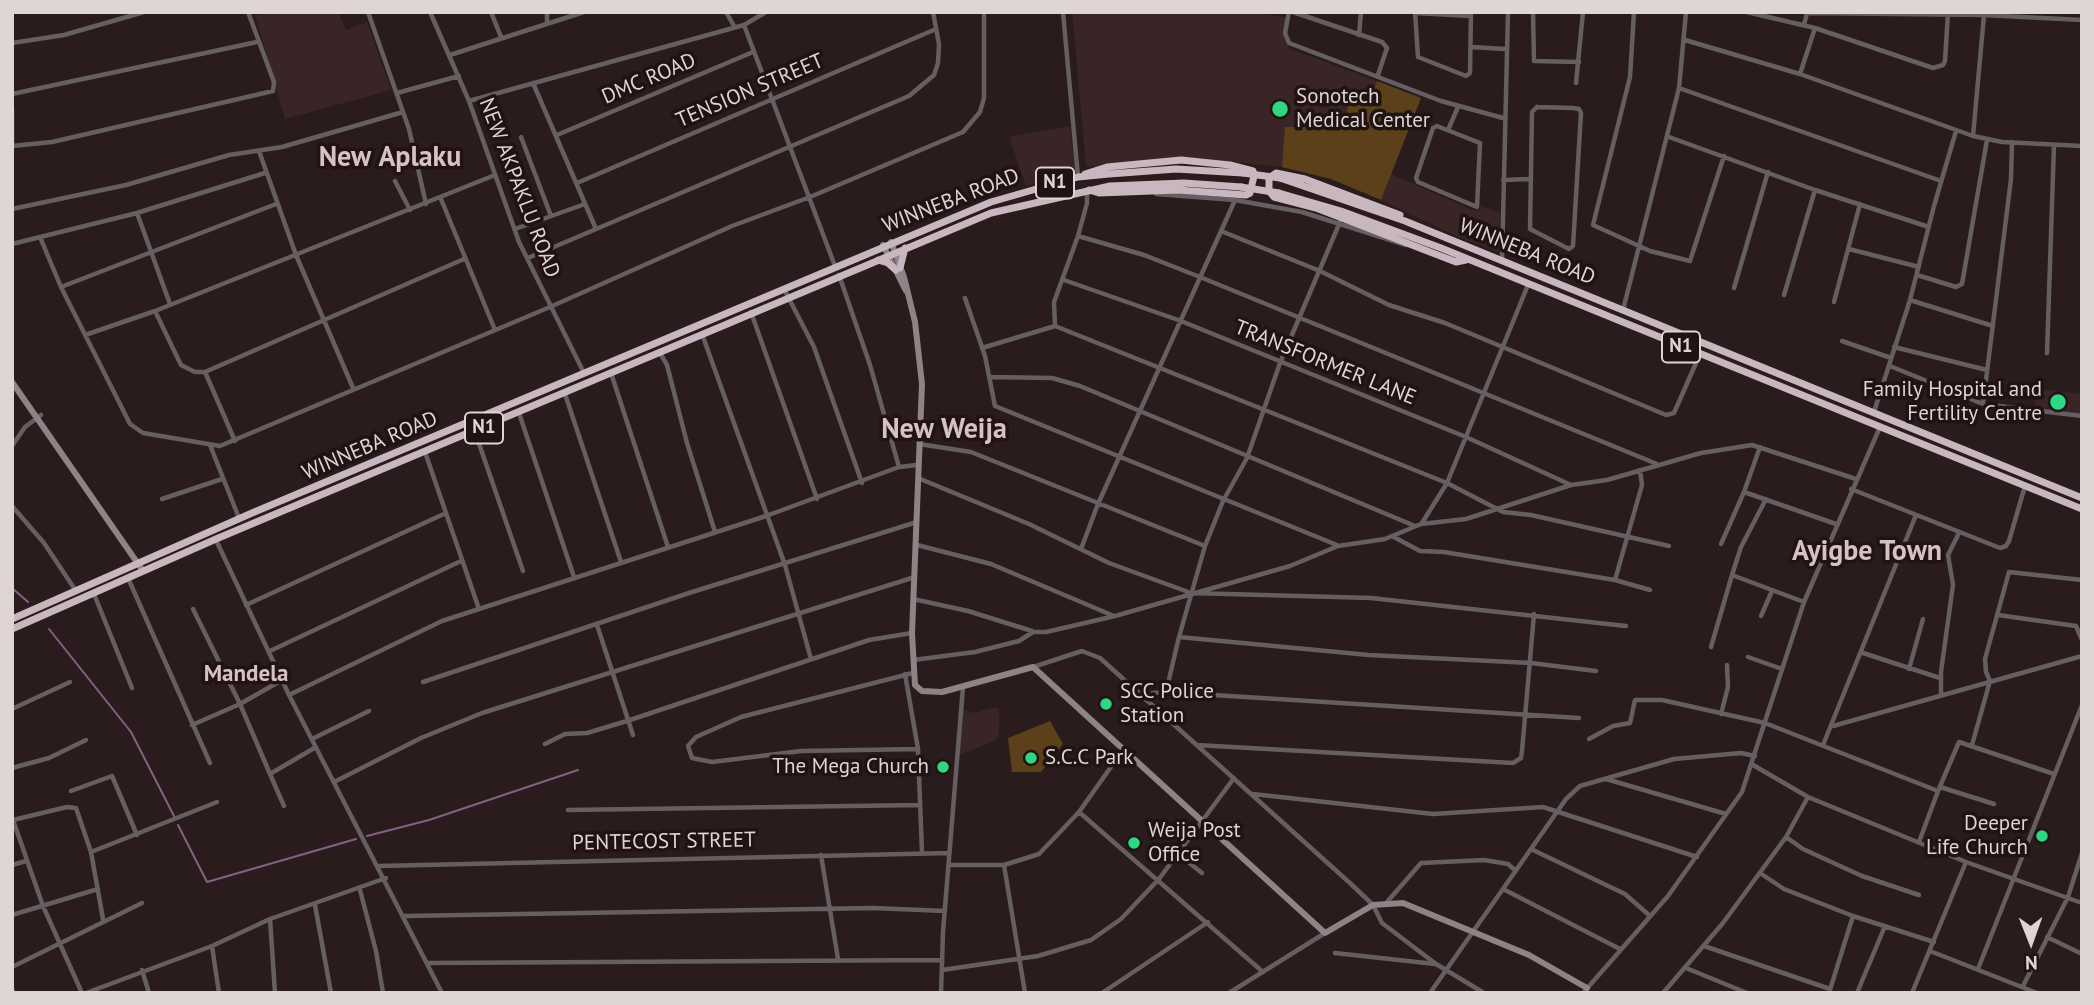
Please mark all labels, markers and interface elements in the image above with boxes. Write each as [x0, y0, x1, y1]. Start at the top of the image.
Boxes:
street label: DMC ROAD [598, 48, 700, 110]
street label: TENSION STREET [672, 49, 828, 133]
place label: Sonotech Medical Center [1296, 84, 1430, 134]
street label: NEW AKPAKLU ROAD [473, 95, 565, 281]
marker: Sonotech Medical Center [1270, 99, 1290, 119]
district label: New Aplaku [319, 141, 461, 175]
street label: WINNEBA ROAD [879, 163, 1023, 239]
road number: N1 [1036, 168, 1074, 198]
street label: WINNEBA ROAD [1455, 213, 1599, 291]
street label: TRANSFORMER LANE [1231, 315, 1419, 411]
road number: N1 [1662, 332, 1700, 362]
place label: Family Hospital and Fertility Centre [1863, 377, 2042, 427]
marker: Family Hospital and Fertility Centre [2048, 392, 2068, 412]
street label: WINNEBA ROAD [299, 406, 441, 486]
road number: N1 [465, 412, 503, 444]
district label: New Weija [881, 413, 1007, 447]
district label: Ayigbe Town [1792, 535, 1942, 569]
district label: Mandela [204, 660, 288, 688]
place label: SCC Police Station [1120, 679, 1214, 729]
marker: SCC Police Station [1098, 696, 1114, 712]
place label: S.C.C Park [1045, 745, 1133, 771]
marker: S.C.C Park [1023, 750, 1039, 766]
place label: The Mega Church [772, 754, 929, 780]
marker: The Mega Church [935, 759, 951, 775]
place label: Deeper Life Church [1926, 811, 2028, 861]
place label: Weija Post Office [1148, 818, 1241, 868]
street label: PENTECOST STREET [572, 828, 756, 856]
marker: Deeper Life Church [2034, 828, 2050, 844]
marker: Weija Post Office [1126, 835, 1142, 851]
north arrow [1996, 907, 2066, 977]
text: N [2025, 951, 2038, 975]

